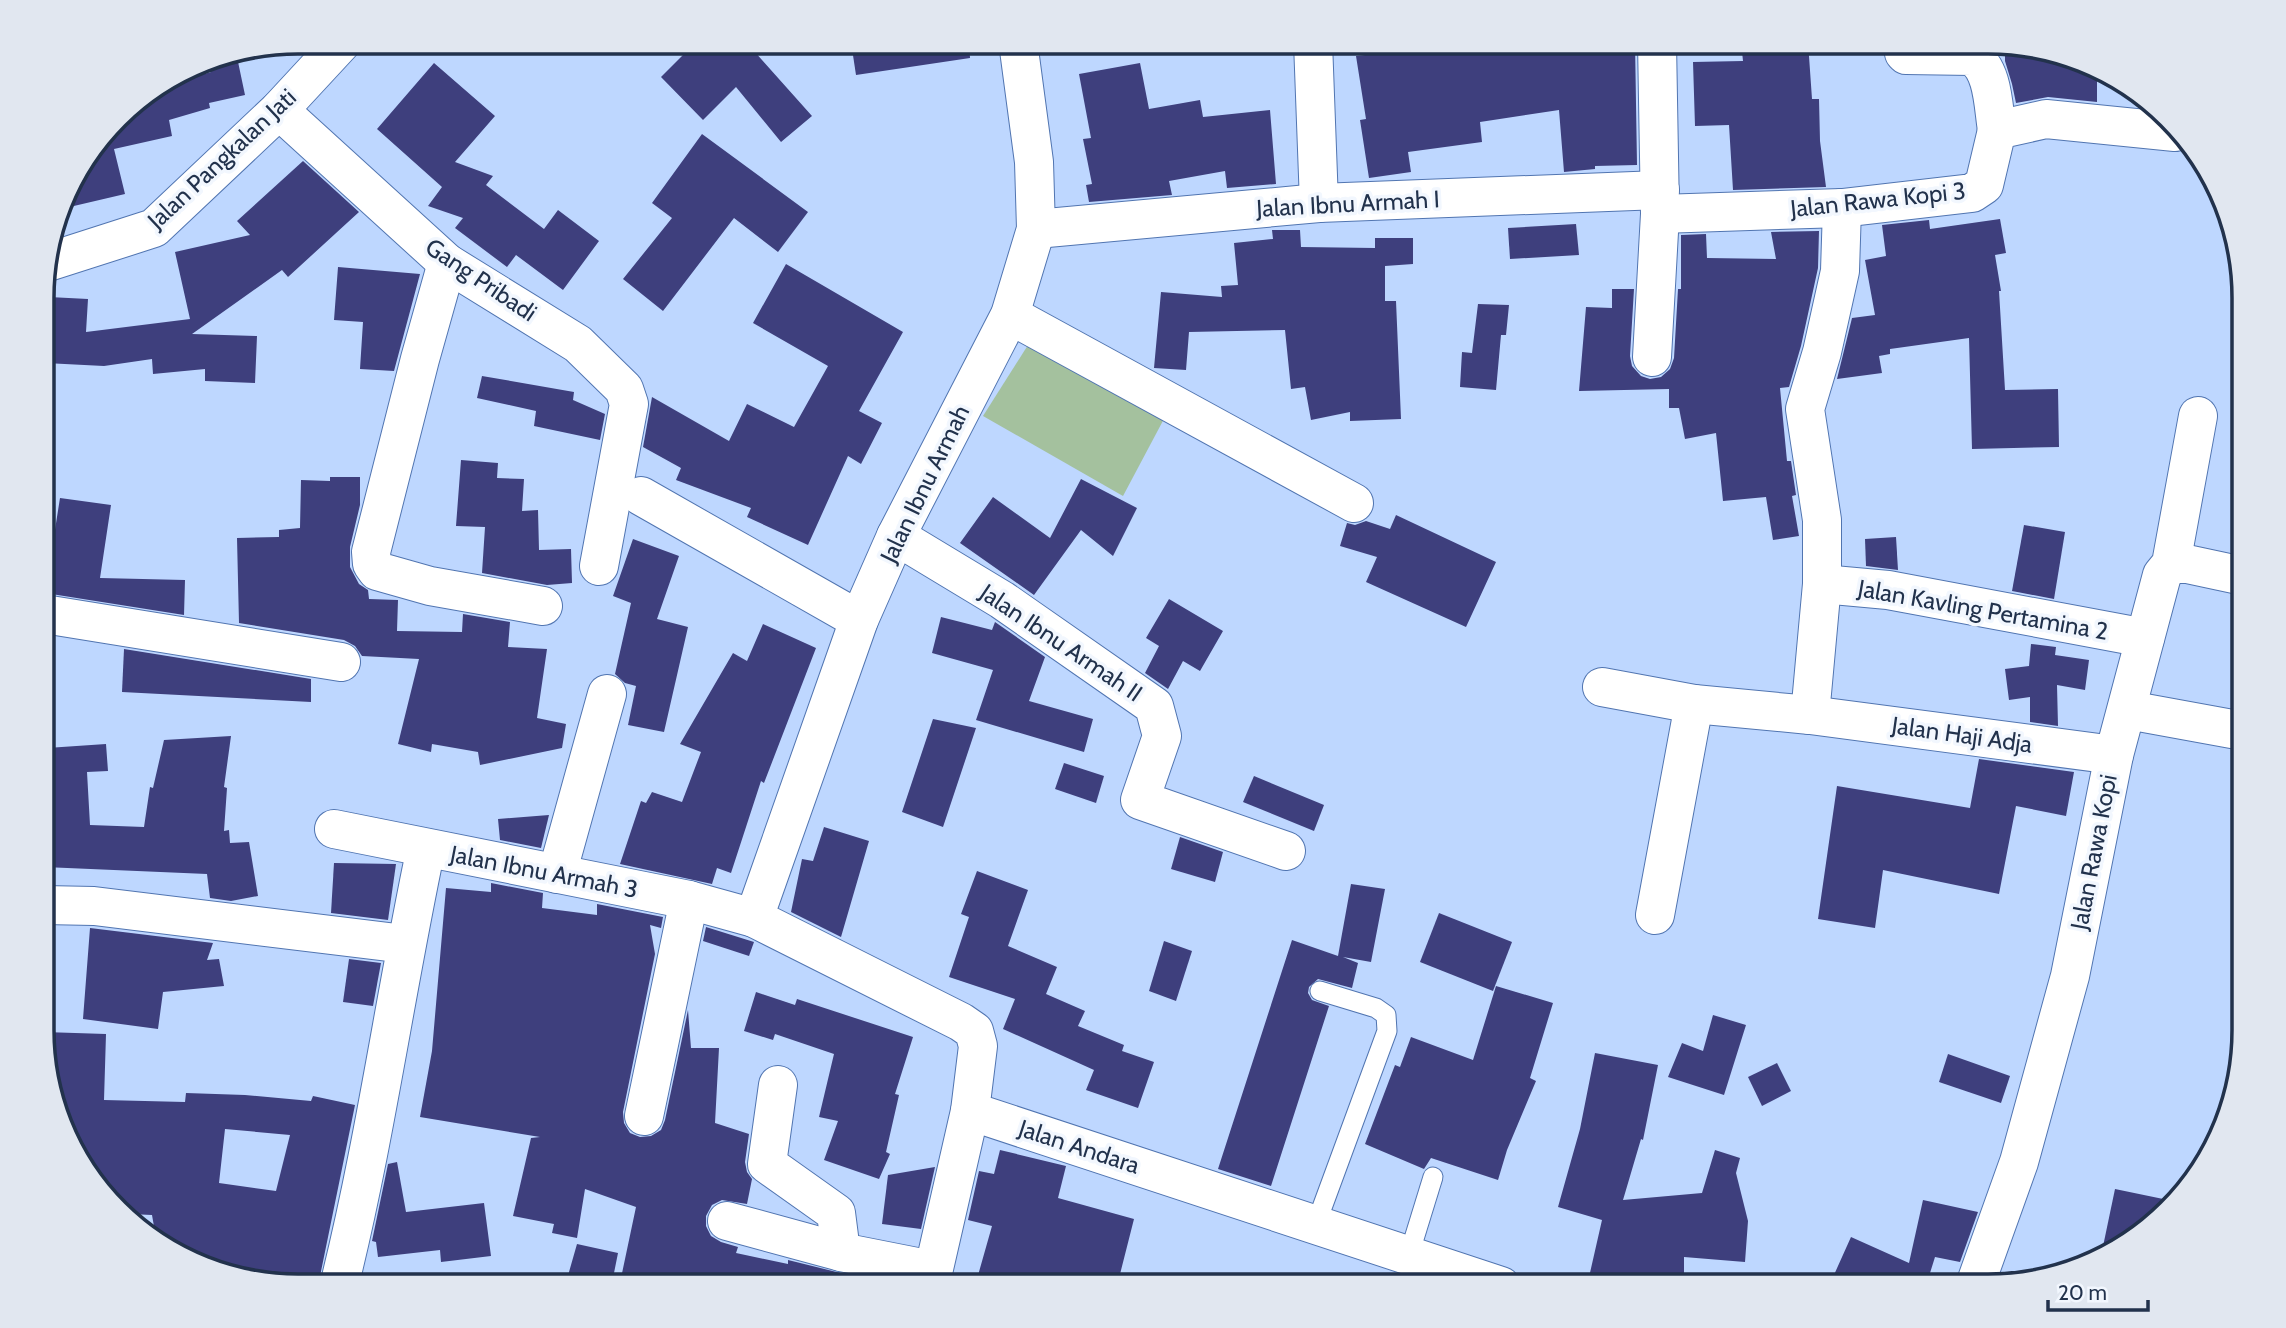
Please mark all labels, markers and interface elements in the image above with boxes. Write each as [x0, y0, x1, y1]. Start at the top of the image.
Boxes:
street label: Jalan Pangkalan Jati [141, 82, 302, 235]
street label: Jalan Rawa Kopi 3 [1788, 176, 1967, 223]
street label: Jalan Ibnu Armah I [1255, 184, 1440, 223]
street label: Gang Pribadi [420, 232, 542, 327]
street label: Jalan Ibnu Armah [873, 400, 975, 568]
street label: Jalan Kavling Pertamina 2 [1855, 573, 2110, 646]
street label: Jalan Ibnu Armah II [974, 577, 1148, 708]
street label: Jalan Haji Adja [1889, 710, 2035, 759]
street label: Jalan Rawa Kopi [2064, 772, 2123, 933]
street label: Jalan Ibnu Armah 3 [447, 839, 640, 904]
street label: Jalan Andara [1014, 1113, 1144, 1180]
scale bar [2048, 1268, 2148, 1312]
text: 20 m [2058, 1280, 2107, 1305]

